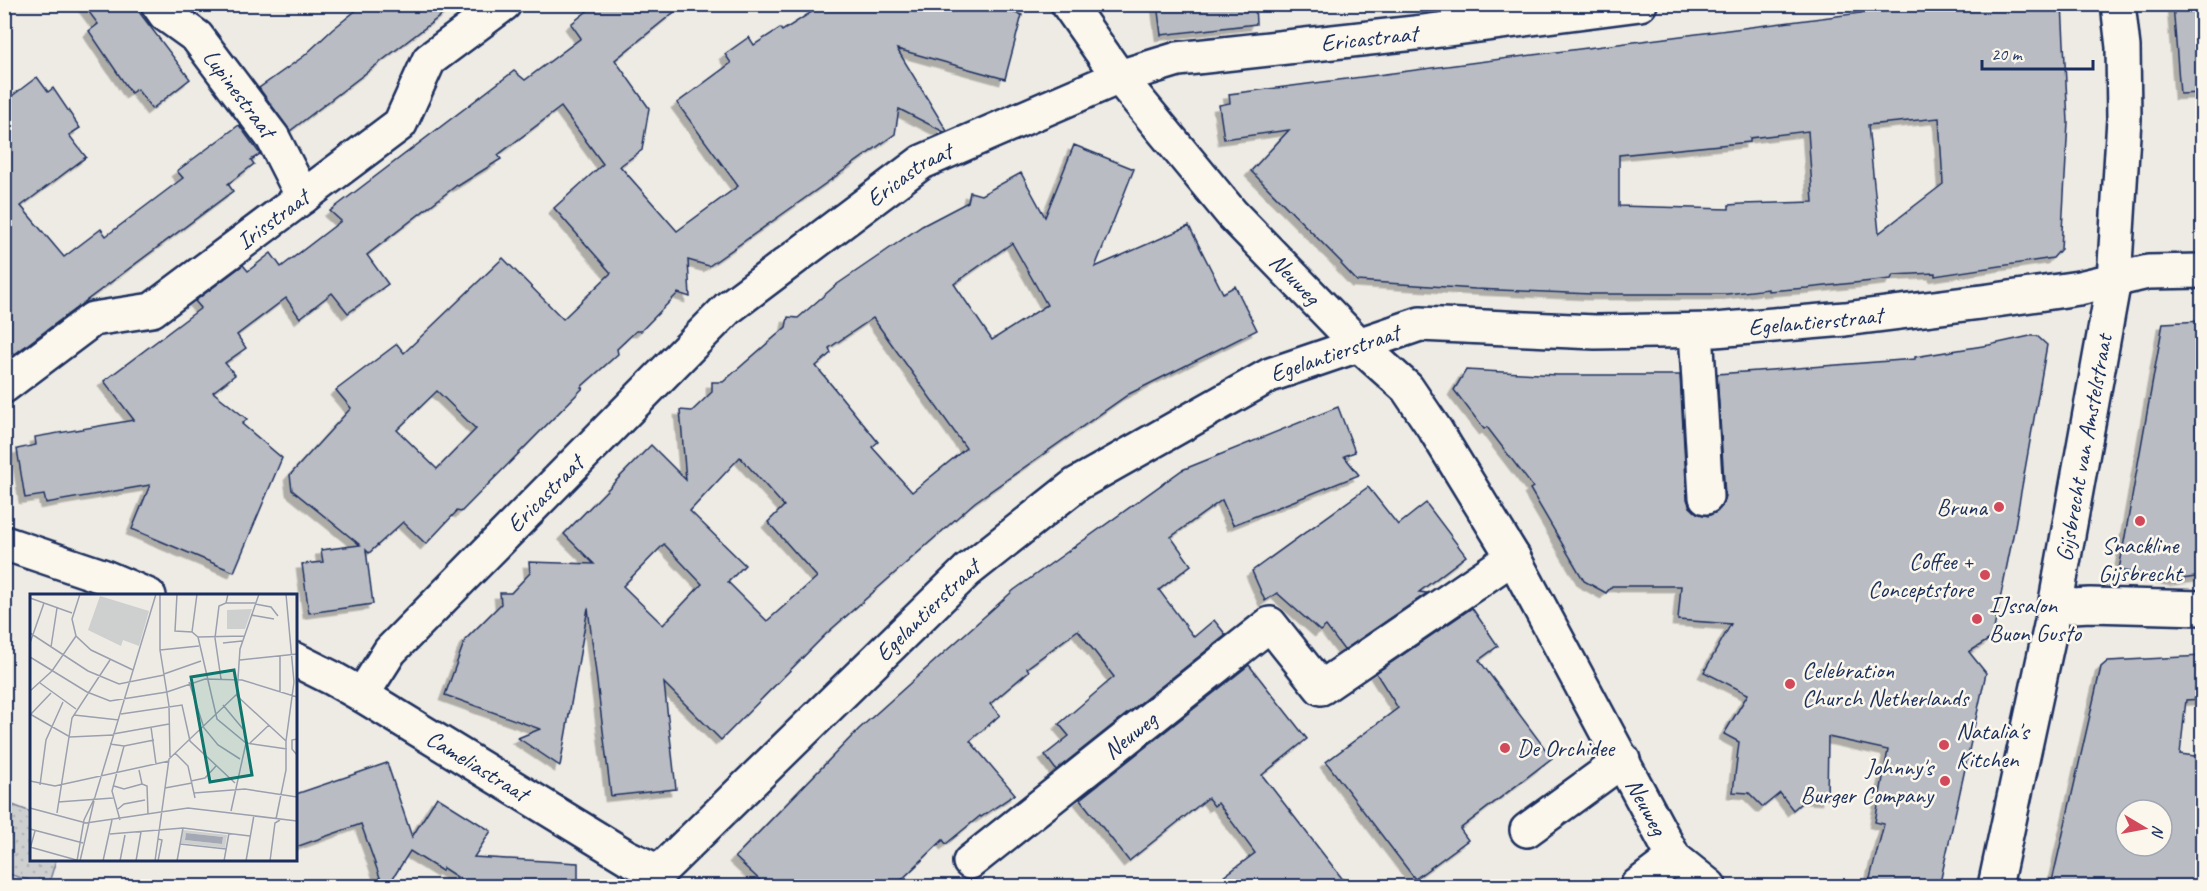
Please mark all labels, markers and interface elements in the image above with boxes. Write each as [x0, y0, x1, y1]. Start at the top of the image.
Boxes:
street label: Ericastraat [1319, 17, 1422, 58]
scale bar [1982, 33, 2093, 71]
street label: Lupinestraat [196, 43, 284, 146]
text: 20 m [1991, 43, 2024, 65]
street label: Ericastraat [860, 135, 959, 214]
street label: Irisstraat [231, 181, 317, 256]
street label: Neuweg [1263, 247, 1328, 313]
street label: Egelantierstraat [1747, 299, 1887, 342]
street label: Egelantierstraat [1266, 316, 1406, 389]
street label: Gijsbrecht van Amstelstraat [2049, 330, 2119, 564]
street label: Ericastraat [500, 446, 592, 539]
place label: Bruna [1937, 492, 1988, 522]
marker: Bruna [1992, 500, 2006, 514]
marker: Snackline Gijsbrecht [2133, 514, 2147, 528]
place label: Snackline Gijsbrecht [2098, 530, 2184, 588]
place label: Coffee + Conceptstore [1868, 546, 1975, 604]
street label: Egelantierstraat [869, 550, 988, 668]
marker: Coffee + Conceptstore [1978, 568, 1992, 582]
place label: IJssalon Buon Gusto [1989, 590, 2082, 648]
inset map [30, 594, 297, 861]
marker: IJssalon Buon Gusto [1970, 612, 1984, 626]
place label: Celebration Church Netherlands [1802, 655, 1970, 713]
marker: Celebration Church Netherlands [1783, 677, 1797, 691]
street label: Neuweg [1097, 703, 1165, 766]
place label: Natalia's Kitchen [1956, 716, 2031, 774]
street label: Cameliastraat [421, 723, 537, 810]
place label: De Orchidee [1517, 733, 1616, 763]
marker: Natalia's Kitchen [1937, 738, 1951, 752]
marker: De Orchidee [1498, 741, 1512, 755]
place label: Johnny's Burger Company [1800, 752, 1936, 810]
street label: Neuweg [1619, 773, 1675, 842]
marker: Johnny's Burger Company [1938, 774, 1952, 788]
north arrow [2114, 798, 2174, 858]
text: N [2147, 824, 2168, 840]

